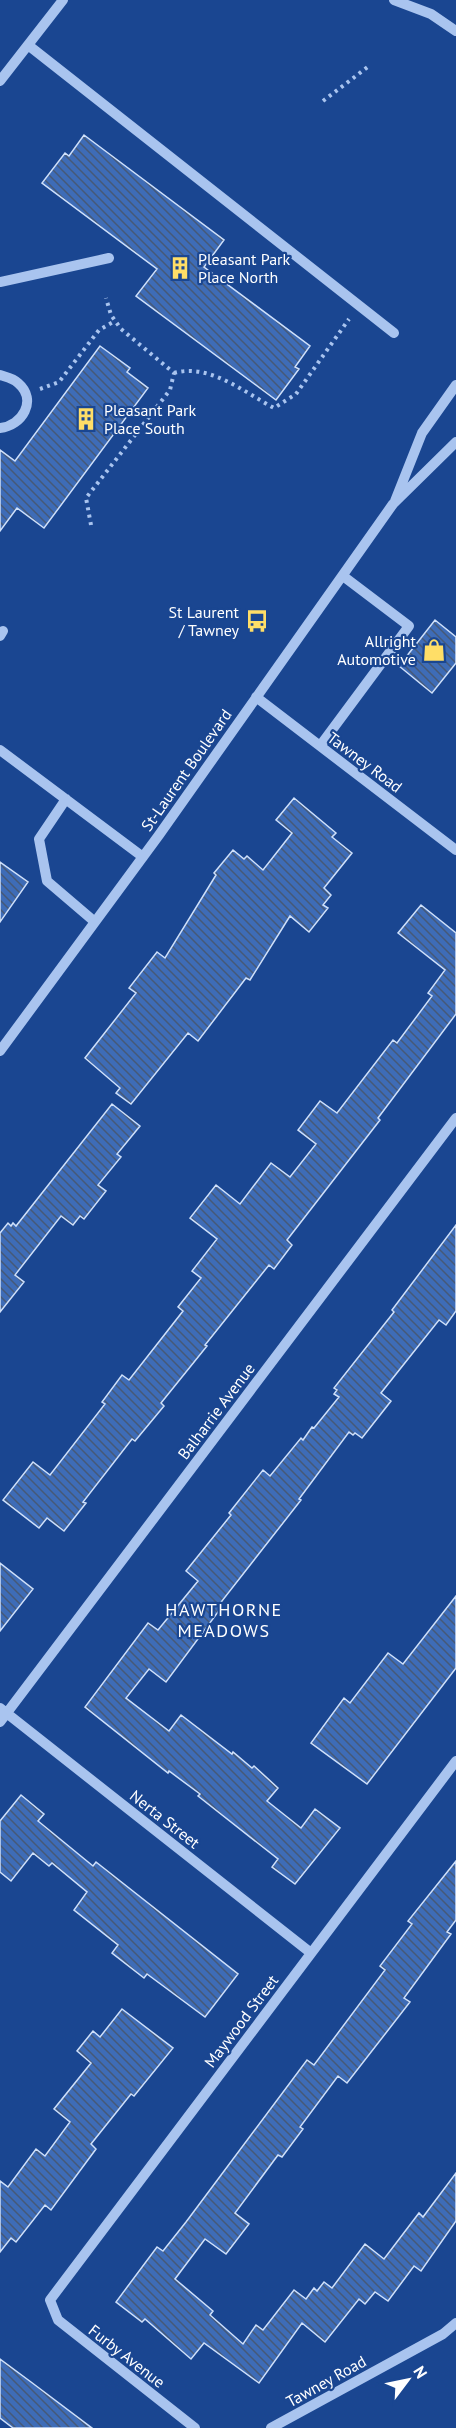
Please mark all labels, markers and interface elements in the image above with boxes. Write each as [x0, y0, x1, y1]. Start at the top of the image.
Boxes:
place label: Pleasant Park Place North [198, 249, 291, 287]
building icon: Pleasant Park Place North [167, 255, 193, 281]
place label: Pleasant Park Place South [104, 400, 197, 438]
building icon: Pleasant Park Place South [73, 406, 99, 432]
place label: St Laurent / Tawney [169, 602, 240, 640]
bus stop icon: St Laurent / Tawney [244, 608, 270, 634]
place label: Allright Automotive [337, 631, 417, 669]
shop icon: Allright Automotive [421, 637, 447, 663]
street label: St-Laurent Boulevard [136, 705, 236, 835]
street label: Tawney Road [324, 727, 406, 797]
street label: Balharrie Avenue [173, 1359, 259, 1463]
district label: HAWTHORNE MEADOWS [165, 1598, 283, 1642]
street label: Nerta Street [126, 1785, 204, 1853]
street label: Maywood Street [200, 1970, 283, 2071]
street label: Furby Avenue [85, 2320, 169, 2392]
north arrow [378, 2350, 438, 2410]
street label: Tawney Road [282, 2351, 370, 2411]
text: N [409, 2362, 432, 2382]

